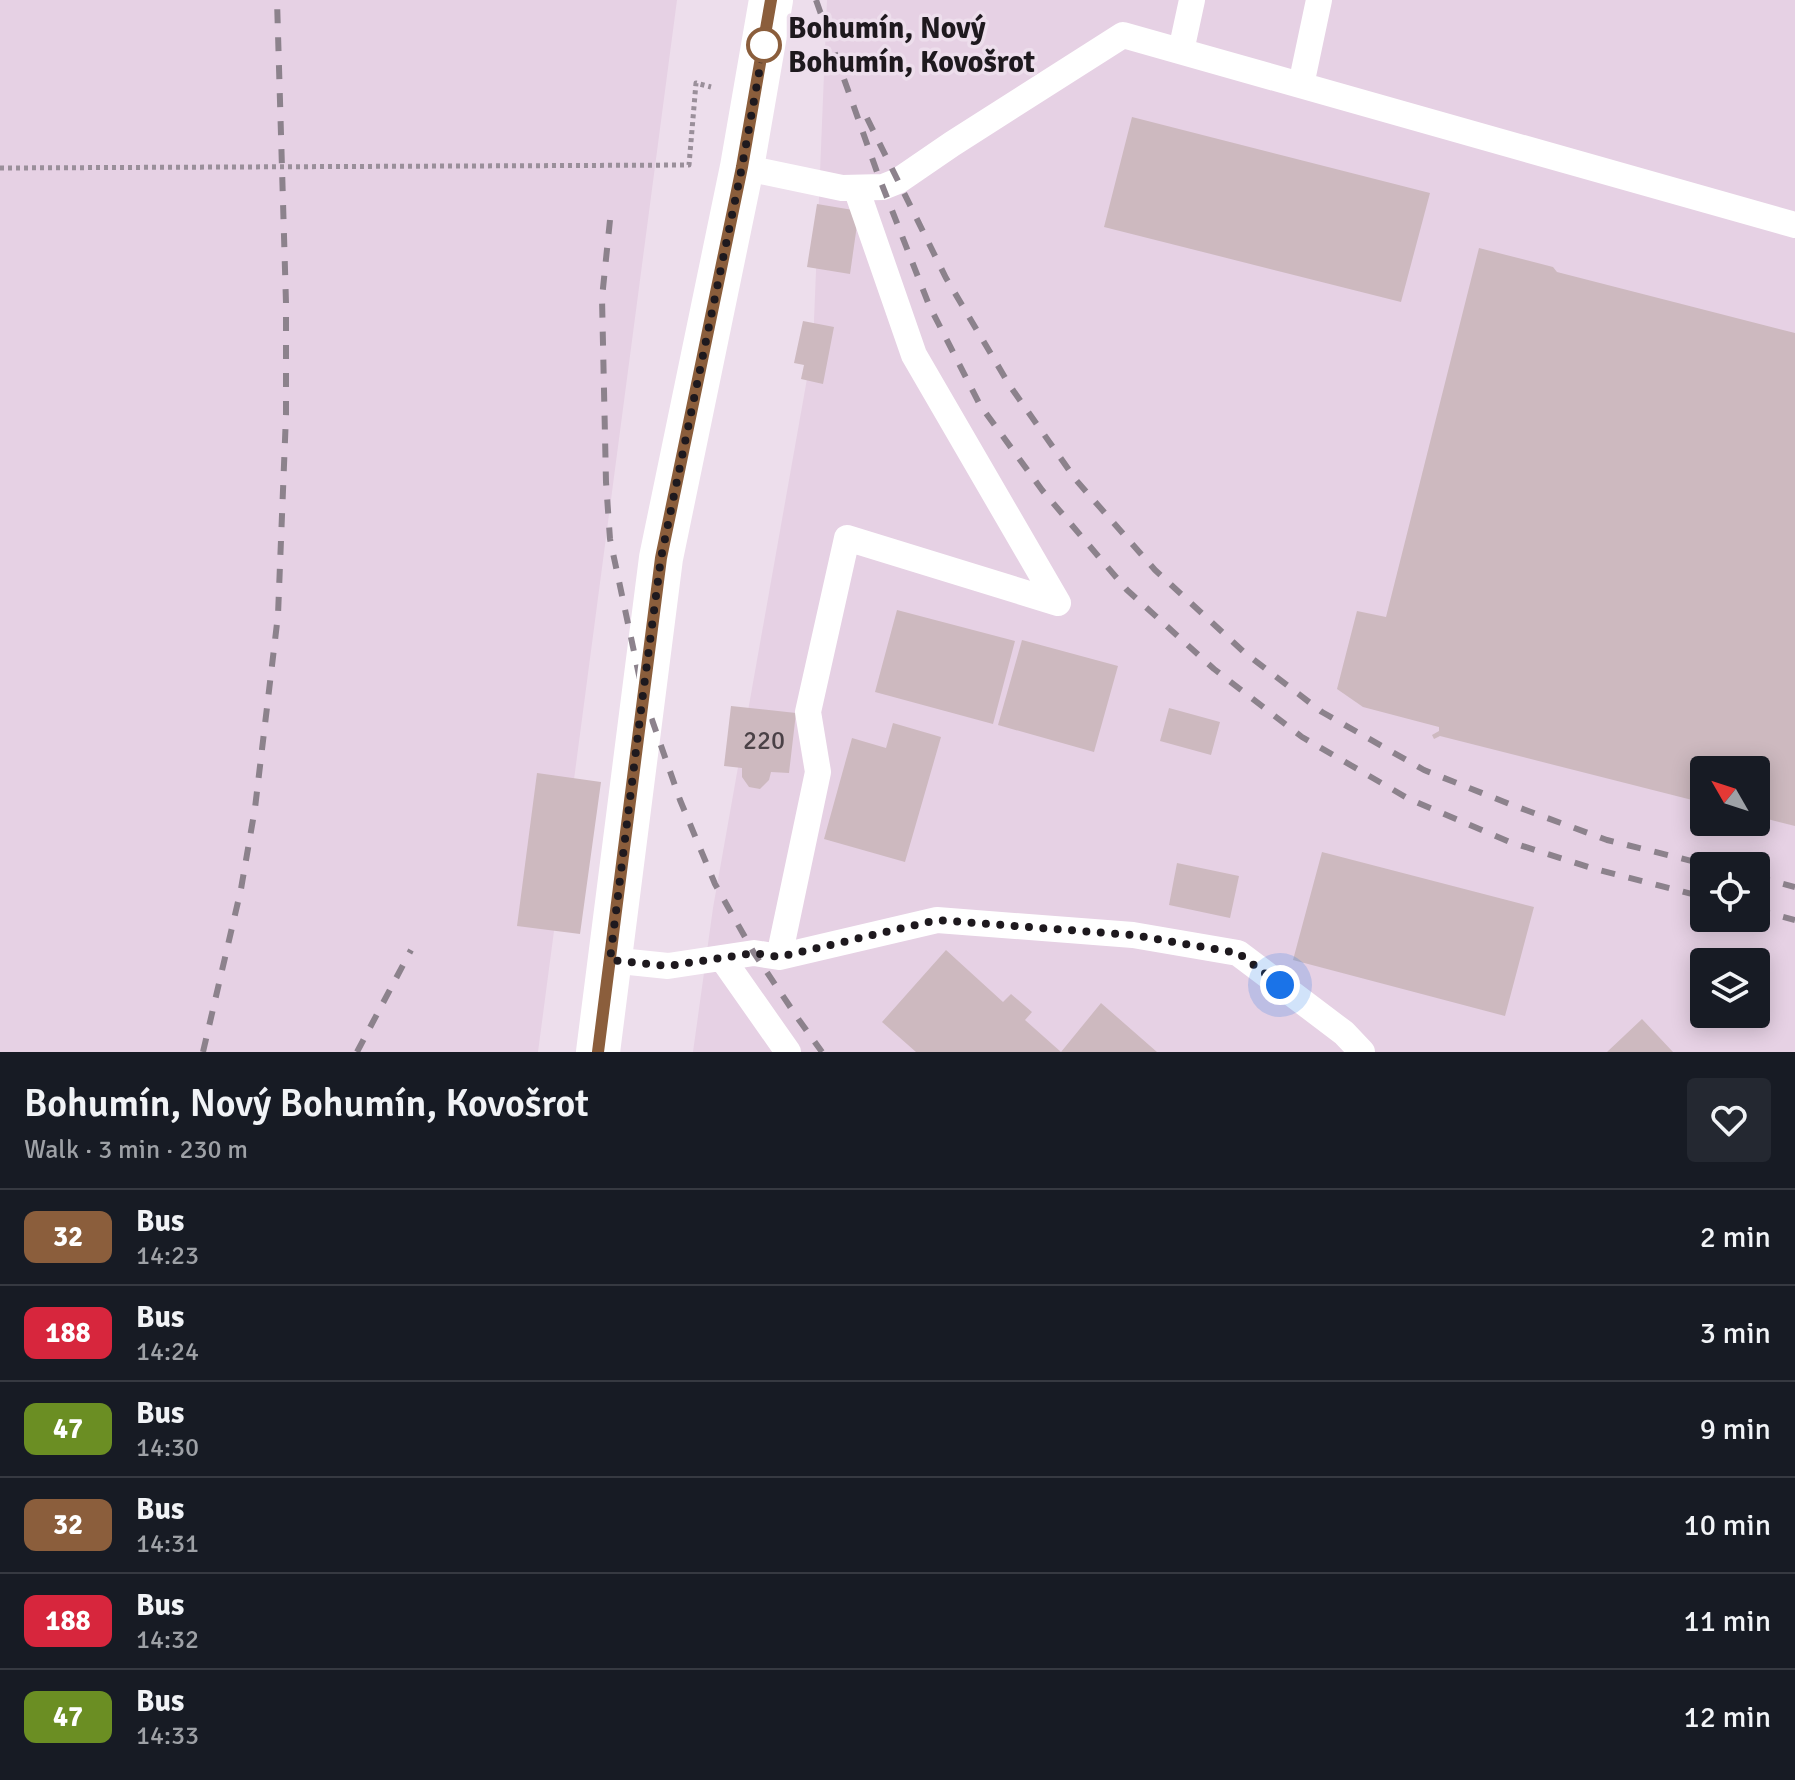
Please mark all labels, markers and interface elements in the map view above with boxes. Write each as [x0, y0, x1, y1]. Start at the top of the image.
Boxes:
place label: Bohumín, Nový Bohumín, Kovošrot [788, 10, 1035, 81]
marker: Bohumín, Nový Bohumín, Kovošrot [747, 28, 781, 62]
house number: 220 [743, 725, 785, 757]
north arrow [1690, 756, 1770, 836]
map controls [1690, 756, 1770, 1028]
button: locate [1690, 852, 1770, 932]
button: layers [1690, 948, 1770, 1028]
your location [1260, 965, 1300, 1005]
button: heart [1687, 1078, 1771, 1162]
text: Bohumín, Nový Bohumín, Kovošrot [24, 1080, 589, 1127]
text: Walk · 3 min · 230 m [24, 1134, 248, 1166]
text: Bus [136, 1203, 184, 1240]
text: 2 min [1700, 1219, 1771, 1256]
text: 32 [53, 1220, 83, 1254]
text: 14:23 [136, 1240, 199, 1272]
text: Bus [136, 1299, 184, 1336]
text: 3 min [1700, 1315, 1771, 1352]
text: 188 [45, 1316, 91, 1350]
text: 14:24 [136, 1336, 199, 1368]
text: Bus [136, 1395, 184, 1432]
text: 9 min [1700, 1411, 1771, 1448]
text: 47 [53, 1412, 83, 1446]
text: 14:30 [136, 1432, 199, 1464]
text: Bus [136, 1491, 184, 1528]
text: 10 min [1684, 1507, 1771, 1544]
text: 32 [53, 1508, 83, 1542]
text: 14:31 [136, 1528, 199, 1560]
text: Bus [136, 1587, 184, 1624]
text: 11 min [1684, 1603, 1771, 1640]
text: 188 [45, 1604, 91, 1638]
text: 14:32 [136, 1624, 199, 1656]
text: Bus [136, 1683, 184, 1720]
text: 12 min [1684, 1699, 1771, 1736]
text: 47 [53, 1700, 83, 1734]
text: 14:33 [136, 1720, 199, 1752]

